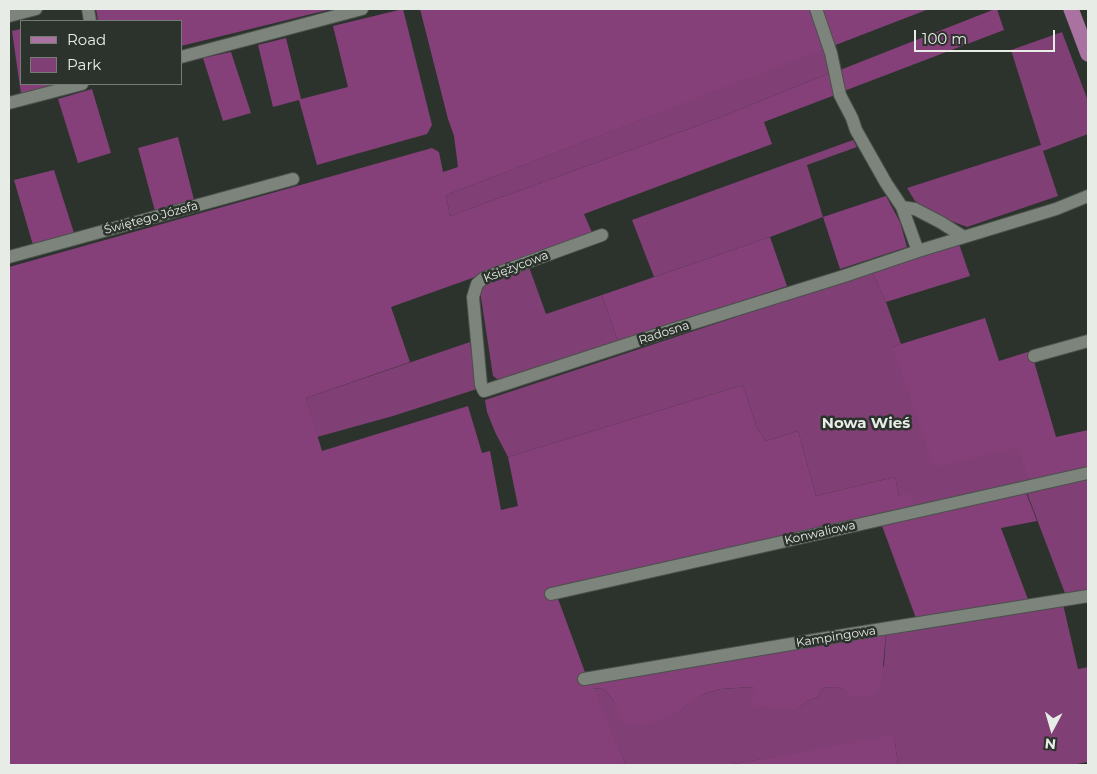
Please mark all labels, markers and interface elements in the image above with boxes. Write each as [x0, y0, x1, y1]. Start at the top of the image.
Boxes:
legend [20, 20, 182, 85]
scale bar [917, 20, 1058, 52]
text: 100 m [922, 29, 967, 48]
text: Road [67, 30, 106, 49]
text: Park [67, 55, 101, 74]
street label: Świętego Józefa [102, 199, 200, 237]
street label: Księżycowa [482, 248, 550, 286]
street label: Radosna [637, 318, 691, 348]
district label: Nowa Wieś [822, 415, 910, 433]
street label: Konwaliowa [783, 518, 857, 548]
street label: Kampingowa [795, 624, 877, 650]
north arrow [1027, 704, 1077, 754]
text: N [1044, 734, 1057, 753]

